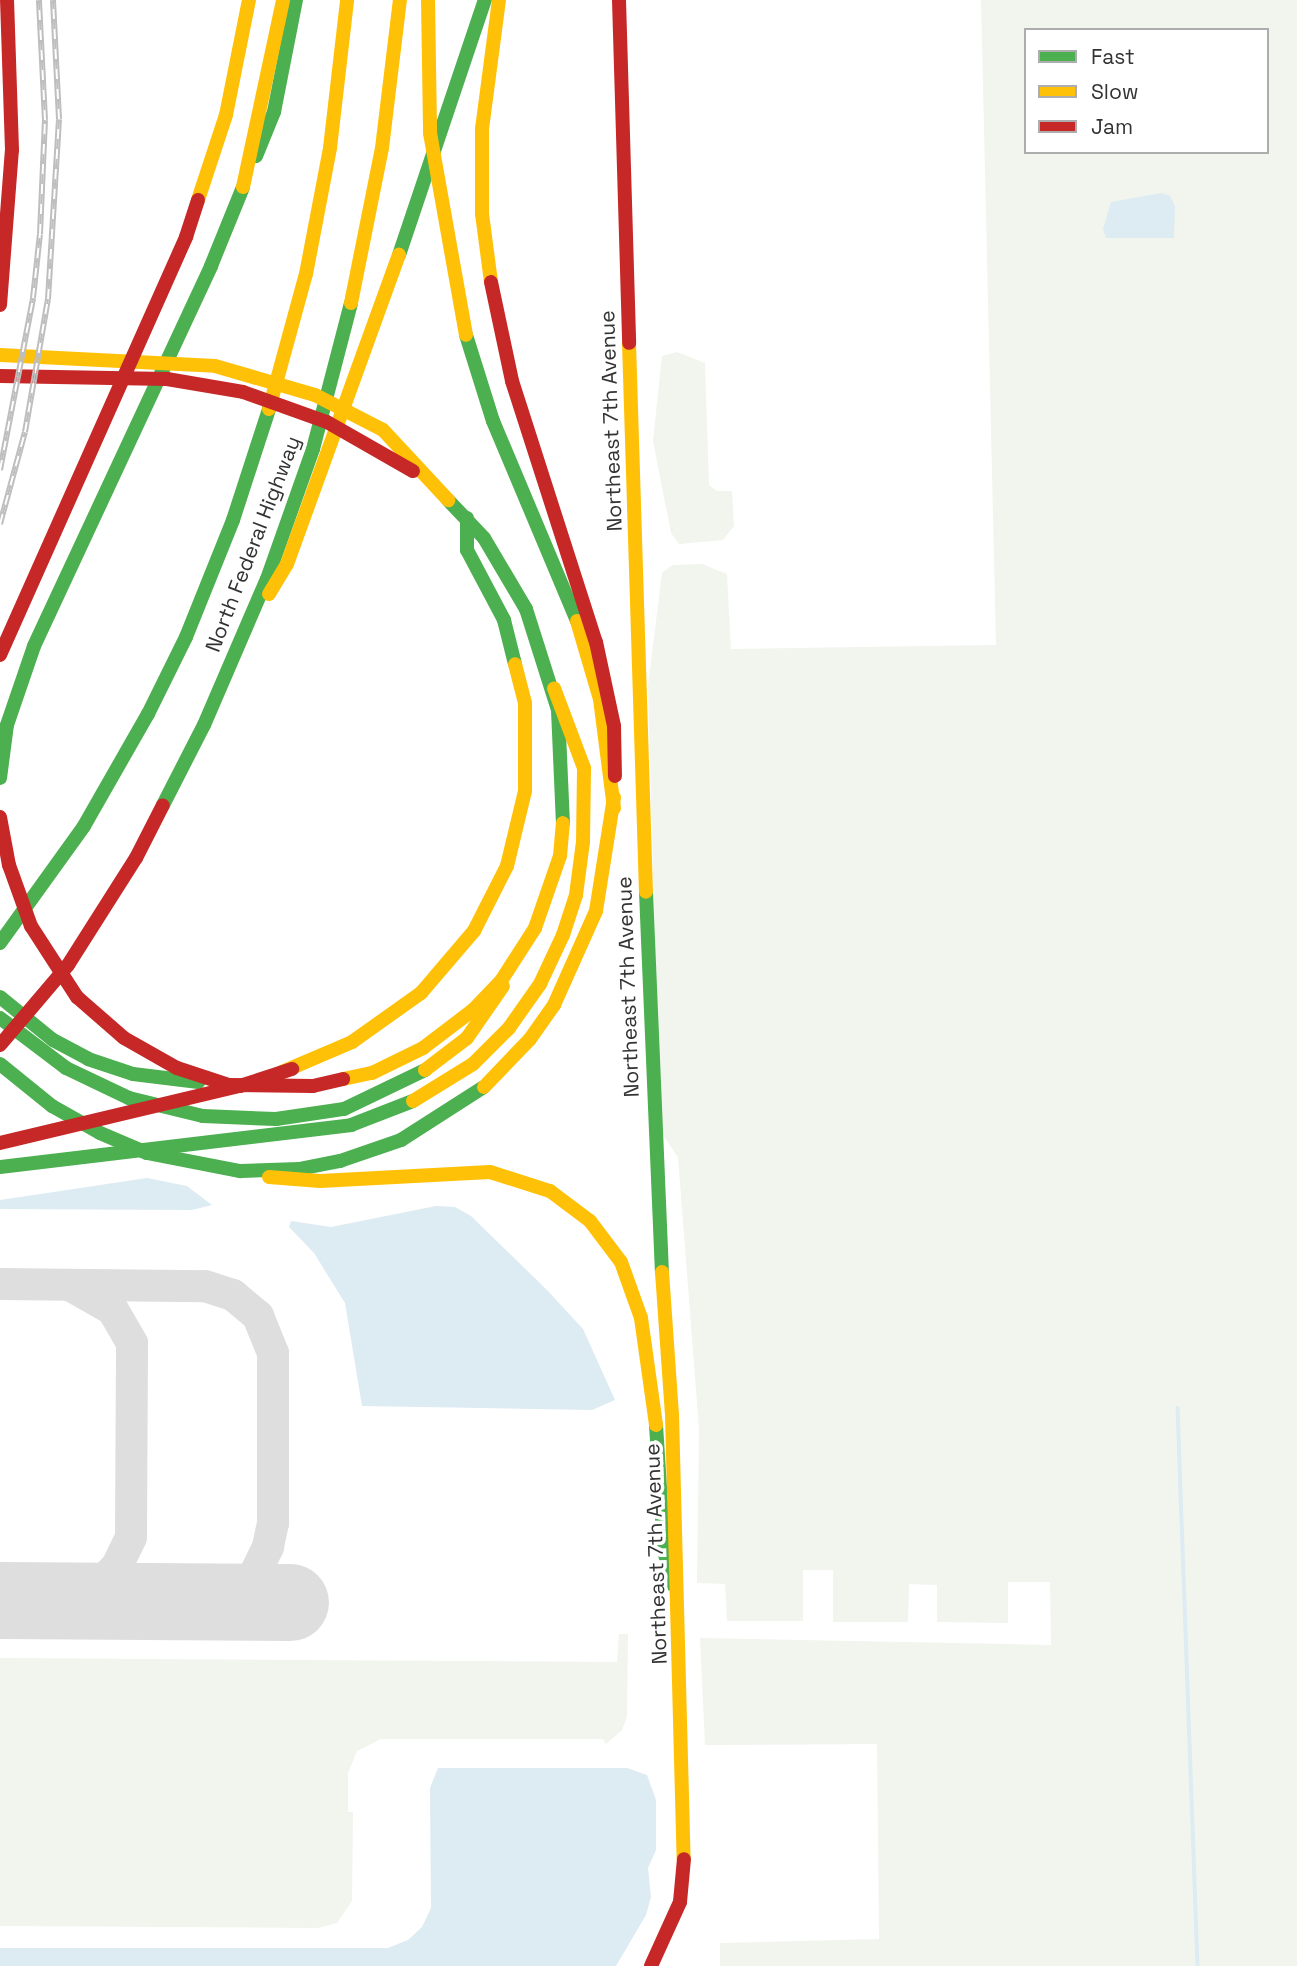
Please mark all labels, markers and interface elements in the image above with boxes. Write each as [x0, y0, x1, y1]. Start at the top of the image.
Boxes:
legend [1024, 28, 1269, 154]
text: Fast [1091, 43, 1135, 70]
text: Slow [1091, 78, 1139, 105]
text: Jam [1091, 113, 1133, 140]
street label: Northeast 7th Avenue [595, 310, 627, 532]
street label: North Federal Highway [200, 433, 306, 655]
street label: Northeast 7th Avenue [612, 876, 644, 1098]
street label: Northeast 7th Avenue [640, 1443, 672, 1665]

